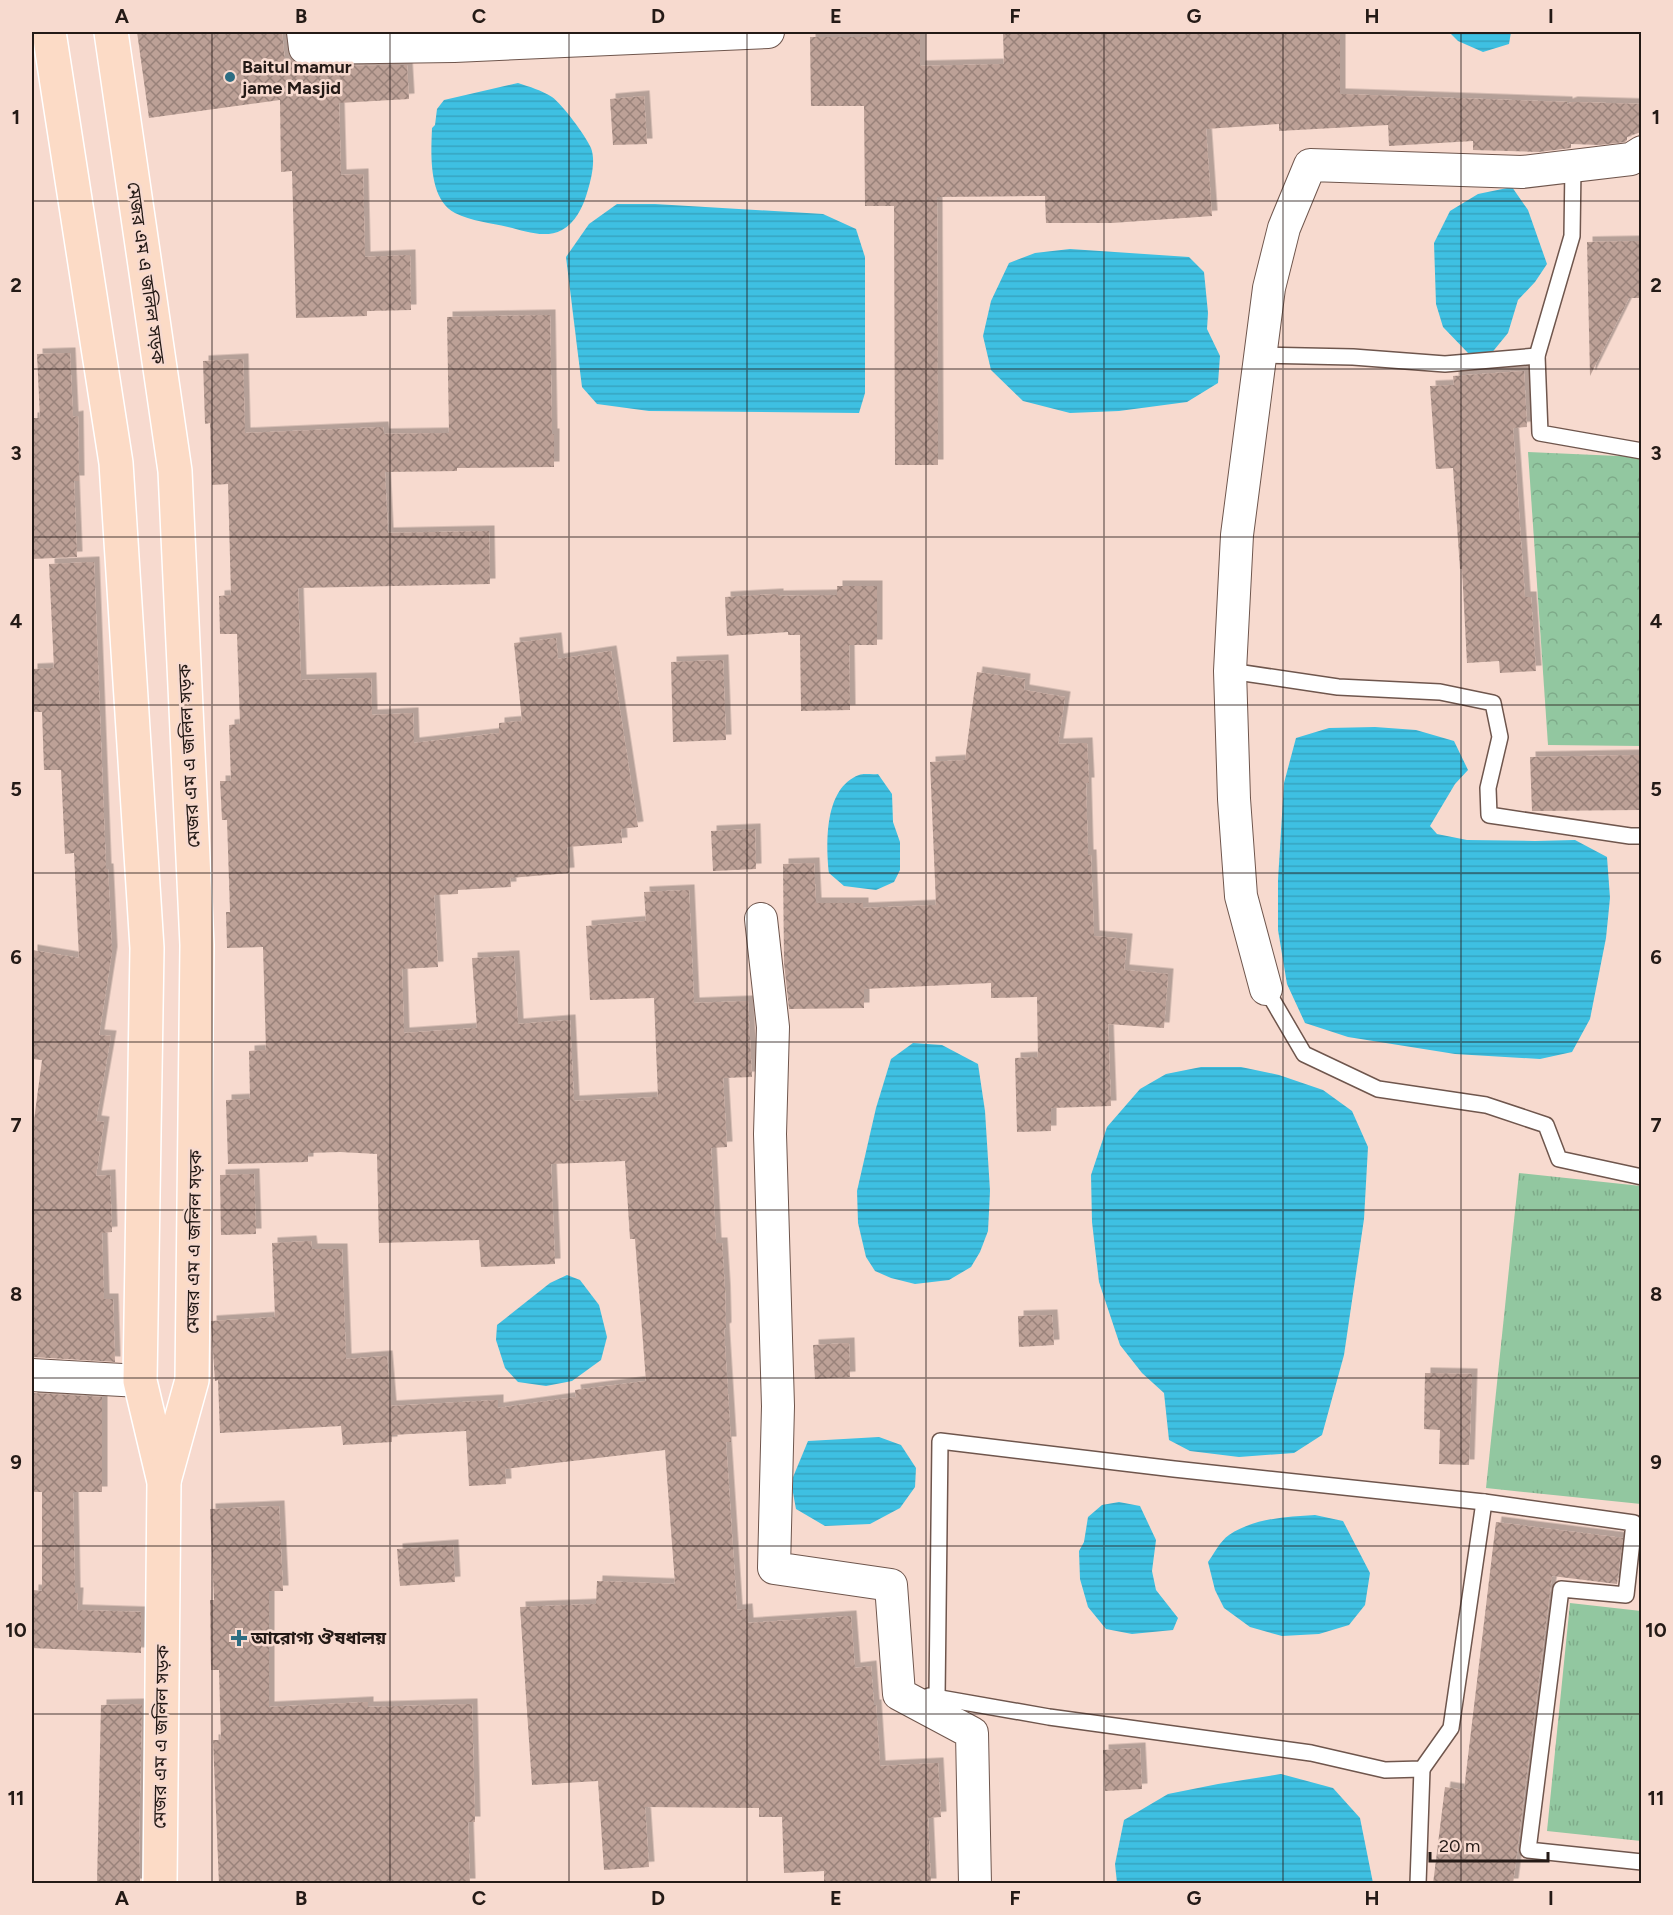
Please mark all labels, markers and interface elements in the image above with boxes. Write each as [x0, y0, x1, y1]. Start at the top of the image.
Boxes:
text: A [115, 4, 130, 28]
text: B [295, 4, 307, 28]
text: C [472, 4, 486, 28]
text: D [651, 4, 665, 28]
text: E [830, 4, 842, 28]
text: F [1009, 4, 1021, 28]
text: G [1187, 4, 1202, 28]
text: H [1365, 4, 1380, 28]
text: I [1548, 4, 1554, 28]
place label: Baitul mamur jame Masjid [240, 56, 352, 99]
marker: Baitul mamur jame Masjid [223, 70, 237, 84]
text: 1 [12, 105, 20, 129]
text: 1 [1652, 105, 1660, 129]
street label: মেজর এম এ জলিল সড়ক [122, 180, 170, 366]
text: 2 [10, 273, 22, 297]
text: 2 [1650, 273, 1662, 297]
text: 3 [10, 441, 22, 465]
text: 3 [1650, 441, 1662, 465]
text: 4 [10, 609, 23, 633]
text: 4 [1650, 609, 1663, 633]
street label: মেজর এম এ জলিল সড়ক [173, 663, 205, 848]
text: 5 [10, 777, 22, 801]
text: 5 [1650, 777, 1662, 801]
text: 6 [10, 945, 22, 969]
text: 6 [1650, 945, 1662, 969]
text: 7 [10, 1113, 22, 1137]
text: 7 [1650, 1113, 1662, 1137]
street label: মেজর এম এ জলিল সড়ক [181, 1149, 207, 1334]
text: 8 [10, 1282, 22, 1306]
text: 8 [1650, 1282, 1662, 1306]
text: 9 [10, 1450, 22, 1474]
text: 9 [1650, 1450, 1662, 1474]
text: 10 [5, 1618, 27, 1642]
text: 10 [1645, 1618, 1667, 1642]
place label: আরোগ্য ঔষধালয় [250, 1627, 387, 1649]
marker: আরোগ্য ঔষধালয় [232, 1631, 246, 1645]
street label: মেজর এম এ জলিল সড়ক [148, 1644, 174, 1829]
text: 11 [8, 1786, 24, 1810]
text: 11 [1648, 1786, 1664, 1810]
scale bar [1430, 1825, 1548, 1863]
text: 20 m [1439, 1835, 1480, 1857]
text: A [115, 1886, 130, 1910]
text: B [295, 1886, 307, 1910]
text: C [472, 1886, 486, 1910]
text: D [651, 1886, 665, 1910]
text: E [830, 1886, 842, 1910]
text: F [1009, 1886, 1021, 1910]
text: G [1187, 1886, 1202, 1910]
text: H [1365, 1886, 1380, 1910]
text: I [1548, 1886, 1554, 1910]

